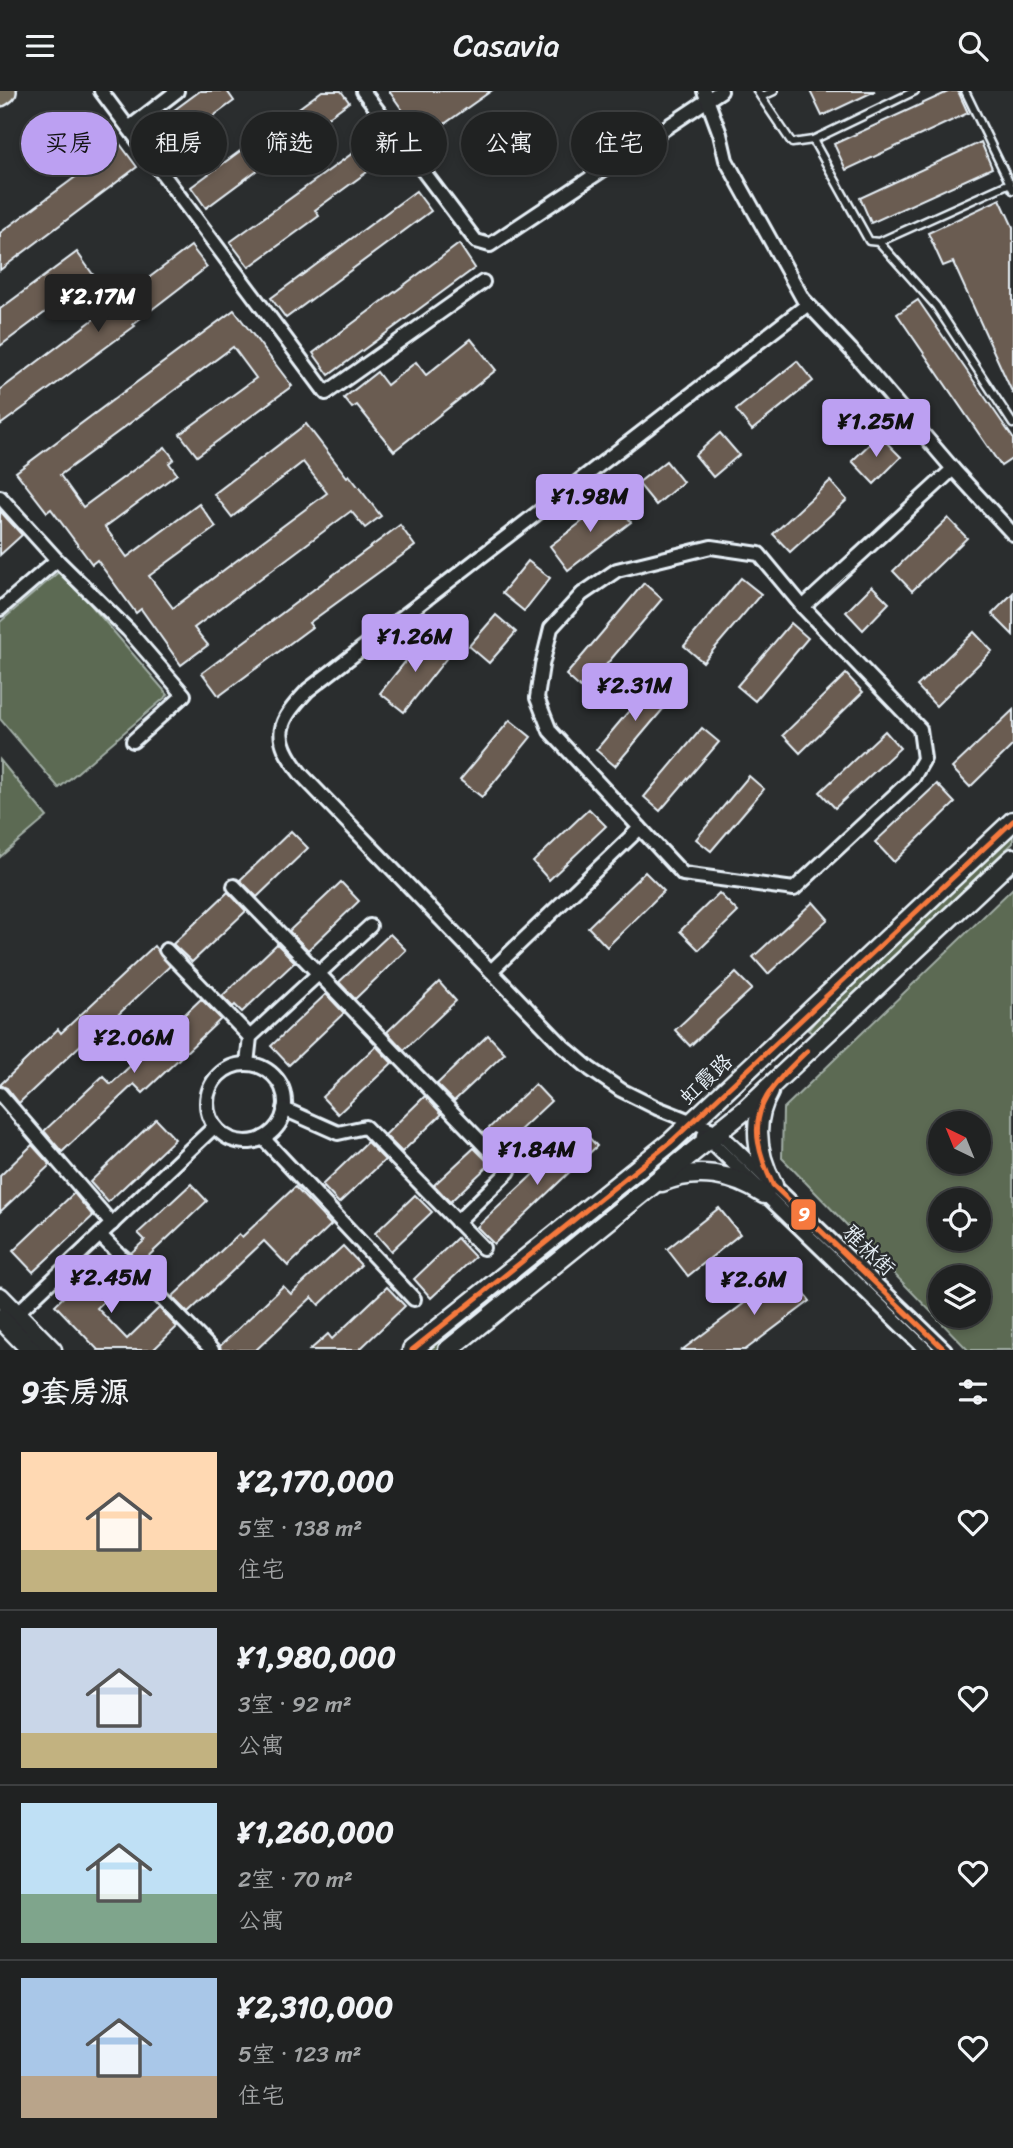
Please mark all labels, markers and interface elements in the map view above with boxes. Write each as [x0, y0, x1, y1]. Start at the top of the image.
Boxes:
text: Casavia [453, 17, 560, 74]
icon: menu [21, 27, 59, 65]
icon: search [954, 27, 992, 65]
chip: 买房 [21, 112, 117, 175]
chip: 租房 [131, 112, 227, 175]
chip: 筛选 [241, 112, 337, 175]
chip: 新上 [351, 112, 447, 175]
chip: 公寓 [461, 112, 557, 175]
chip: 住宅 [571, 112, 667, 175]
pin: ¥2.17M [41, 275, 155, 334]
text: ¥2.17M [61, 276, 135, 317]
pin: ¥1.25M [819, 399, 933, 459]
text: ¥1.25M [838, 401, 914, 442]
pin: ¥1.98M [533, 475, 647, 534]
text: ¥1.98M [552, 476, 628, 517]
pin: ¥1.26M [358, 615, 472, 674]
text: ¥1.26M [378, 616, 452, 657]
pin: ¥2.31M [578, 663, 692, 723]
text: ¥2.31M [598, 665, 672, 706]
pin: ¥2.06M [77, 1016, 191, 1075]
text: ¥2.06M [94, 1017, 174, 1058]
street label: 虹霞路 [670, 1044, 742, 1114]
north arrow [928, 1111, 990, 1174]
map controls [928, 1111, 991, 1328]
pin: ¥1.84M [480, 1127, 594, 1187]
text: ¥1.84M [499, 1129, 575, 1170]
button: locate [928, 1188, 991, 1251]
line badge: 9 [790, 1198, 817, 1231]
text: 9 [798, 1198, 810, 1231]
street label: 雅林街 [833, 1214, 905, 1286]
pin: ¥2.45M [54, 1255, 168, 1315]
text: ¥2.45M [71, 1257, 151, 1298]
pin: ¥2.6M [705, 1257, 803, 1317]
text: ¥2.6M [722, 1259, 786, 1300]
button: layers [928, 1265, 991, 1328]
text: 9套房源 [21, 1365, 129, 1419]
icon: filters [954, 1373, 992, 1411]
text: ¥2,170,000 [238, 1454, 394, 1508]
icon: home [77, 1480, 161, 1564]
icon: heart [954, 1503, 992, 1541]
text: 5室 · 138 m² [238, 1508, 362, 1549]
text: 住宅 [238, 1549, 284, 1590]
text: ¥1,980,000 [238, 1630, 396, 1684]
icon: home [77, 1656, 161, 1740]
icon: heart [954, 1679, 992, 1717]
text: 3室 · 92 m² [238, 1684, 352, 1725]
text: 公寓 [238, 1725, 284, 1766]
text: ¥1,260,000 [238, 1805, 394, 1859]
icon: home [77, 1831, 161, 1915]
icon: heart [954, 1854, 992, 1892]
text: 2室 · 70 m² [238, 1859, 353, 1900]
text: 公寓 [238, 1900, 284, 1941]
text: ¥2,310,000 [238, 1980, 393, 2034]
icon: home [77, 2006, 161, 2090]
icon: heart [954, 2029, 992, 2067]
text: 5室 · 123 m² [238, 2034, 362, 2075]
text: 住宅 [238, 2075, 284, 2116]

